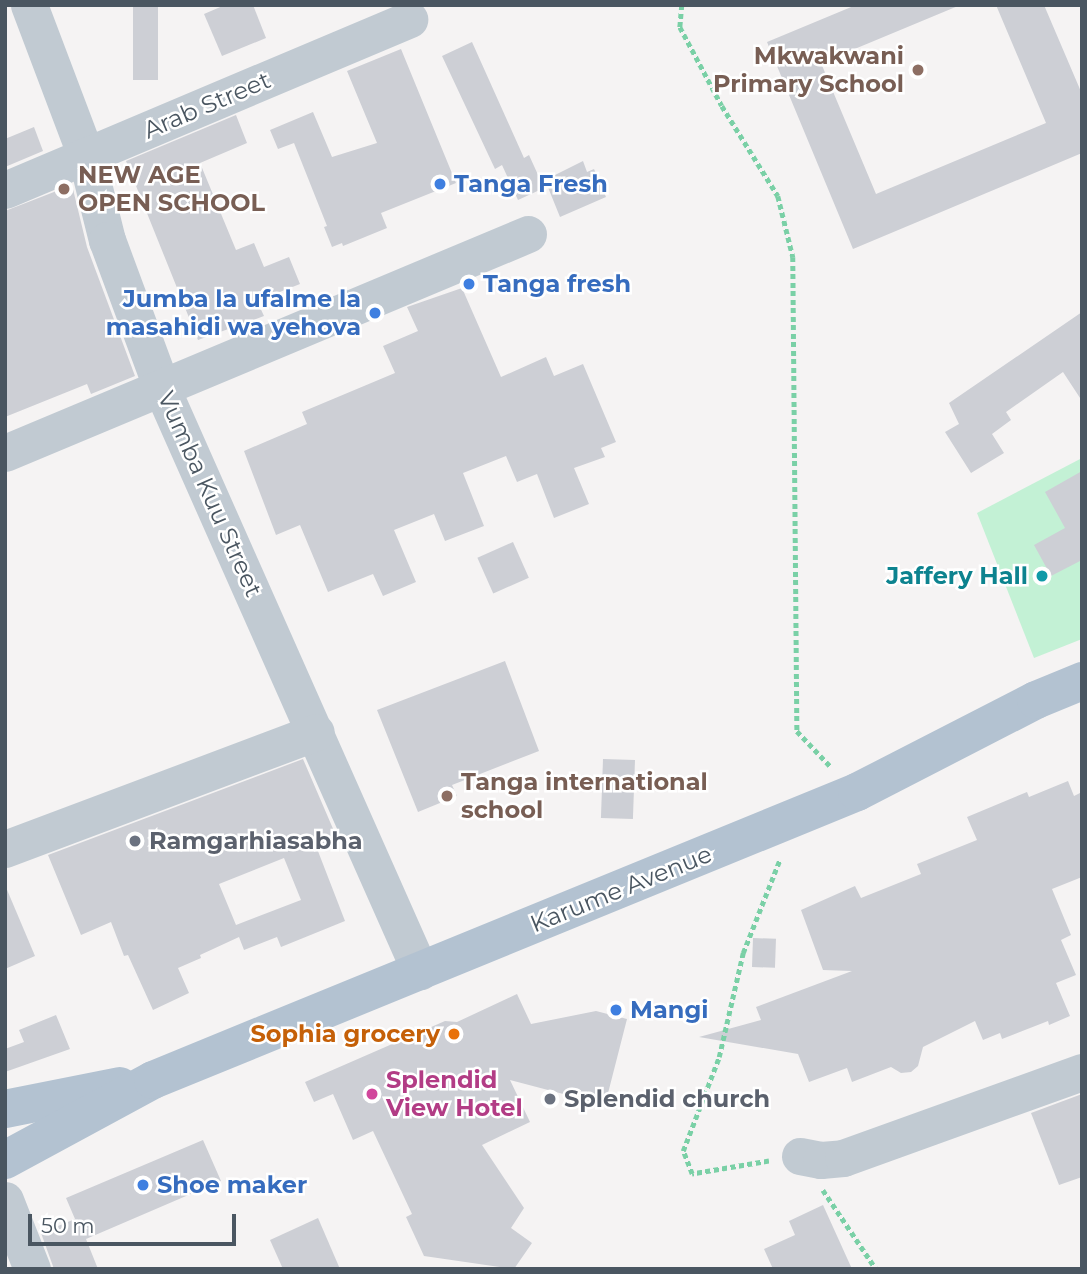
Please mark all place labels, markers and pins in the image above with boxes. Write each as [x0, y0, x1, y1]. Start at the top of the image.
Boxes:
place label: Mkwakwani Primary School [713, 42, 904, 98]
marker: Mkwakwani Primary School [910, 62, 926, 78]
place label: NEW AGE OPEN SCHOOL [78, 161, 265, 217]
place label: Tanga Fresh [454, 170, 608, 198]
marker: Tanga Fresh [432, 176, 448, 192]
marker: NEW AGE OPEN SCHOOL [56, 181, 72, 197]
place label: Tanga fresh [483, 270, 631, 298]
marker: Tanga fresh [461, 276, 477, 292]
place label: Jumba la ufalme la masahidi wa yehova [106, 285, 361, 341]
marker: Jumba la ufalme la masahidi wa yehova [367, 305, 383, 321]
place label: Jaffery Hall [886, 562, 1028, 590]
marker: Jaffery Hall [1034, 568, 1050, 584]
place label: Tanga international school [461, 768, 708, 824]
marker: Tanga international school [439, 788, 455, 804]
place label: Ramgarhiasabha [149, 827, 363, 855]
marker: Ramgarhiasabha [127, 833, 143, 849]
place label: Mangi [630, 996, 708, 1024]
marker: Mangi [608, 1002, 624, 1018]
place label: Sophia grocery [250, 1020, 440, 1048]
marker: Sophia grocery [446, 1026, 462, 1042]
place label: Splendid View Hotel [386, 1066, 523, 1122]
place label: Splendid church [564, 1085, 770, 1113]
marker: Splendid View Hotel [364, 1086, 380, 1102]
marker: Splendid church [542, 1091, 558, 1107]
place label: Shoe maker [157, 1171, 307, 1199]
marker: Shoe maker [135, 1177, 151, 1193]

